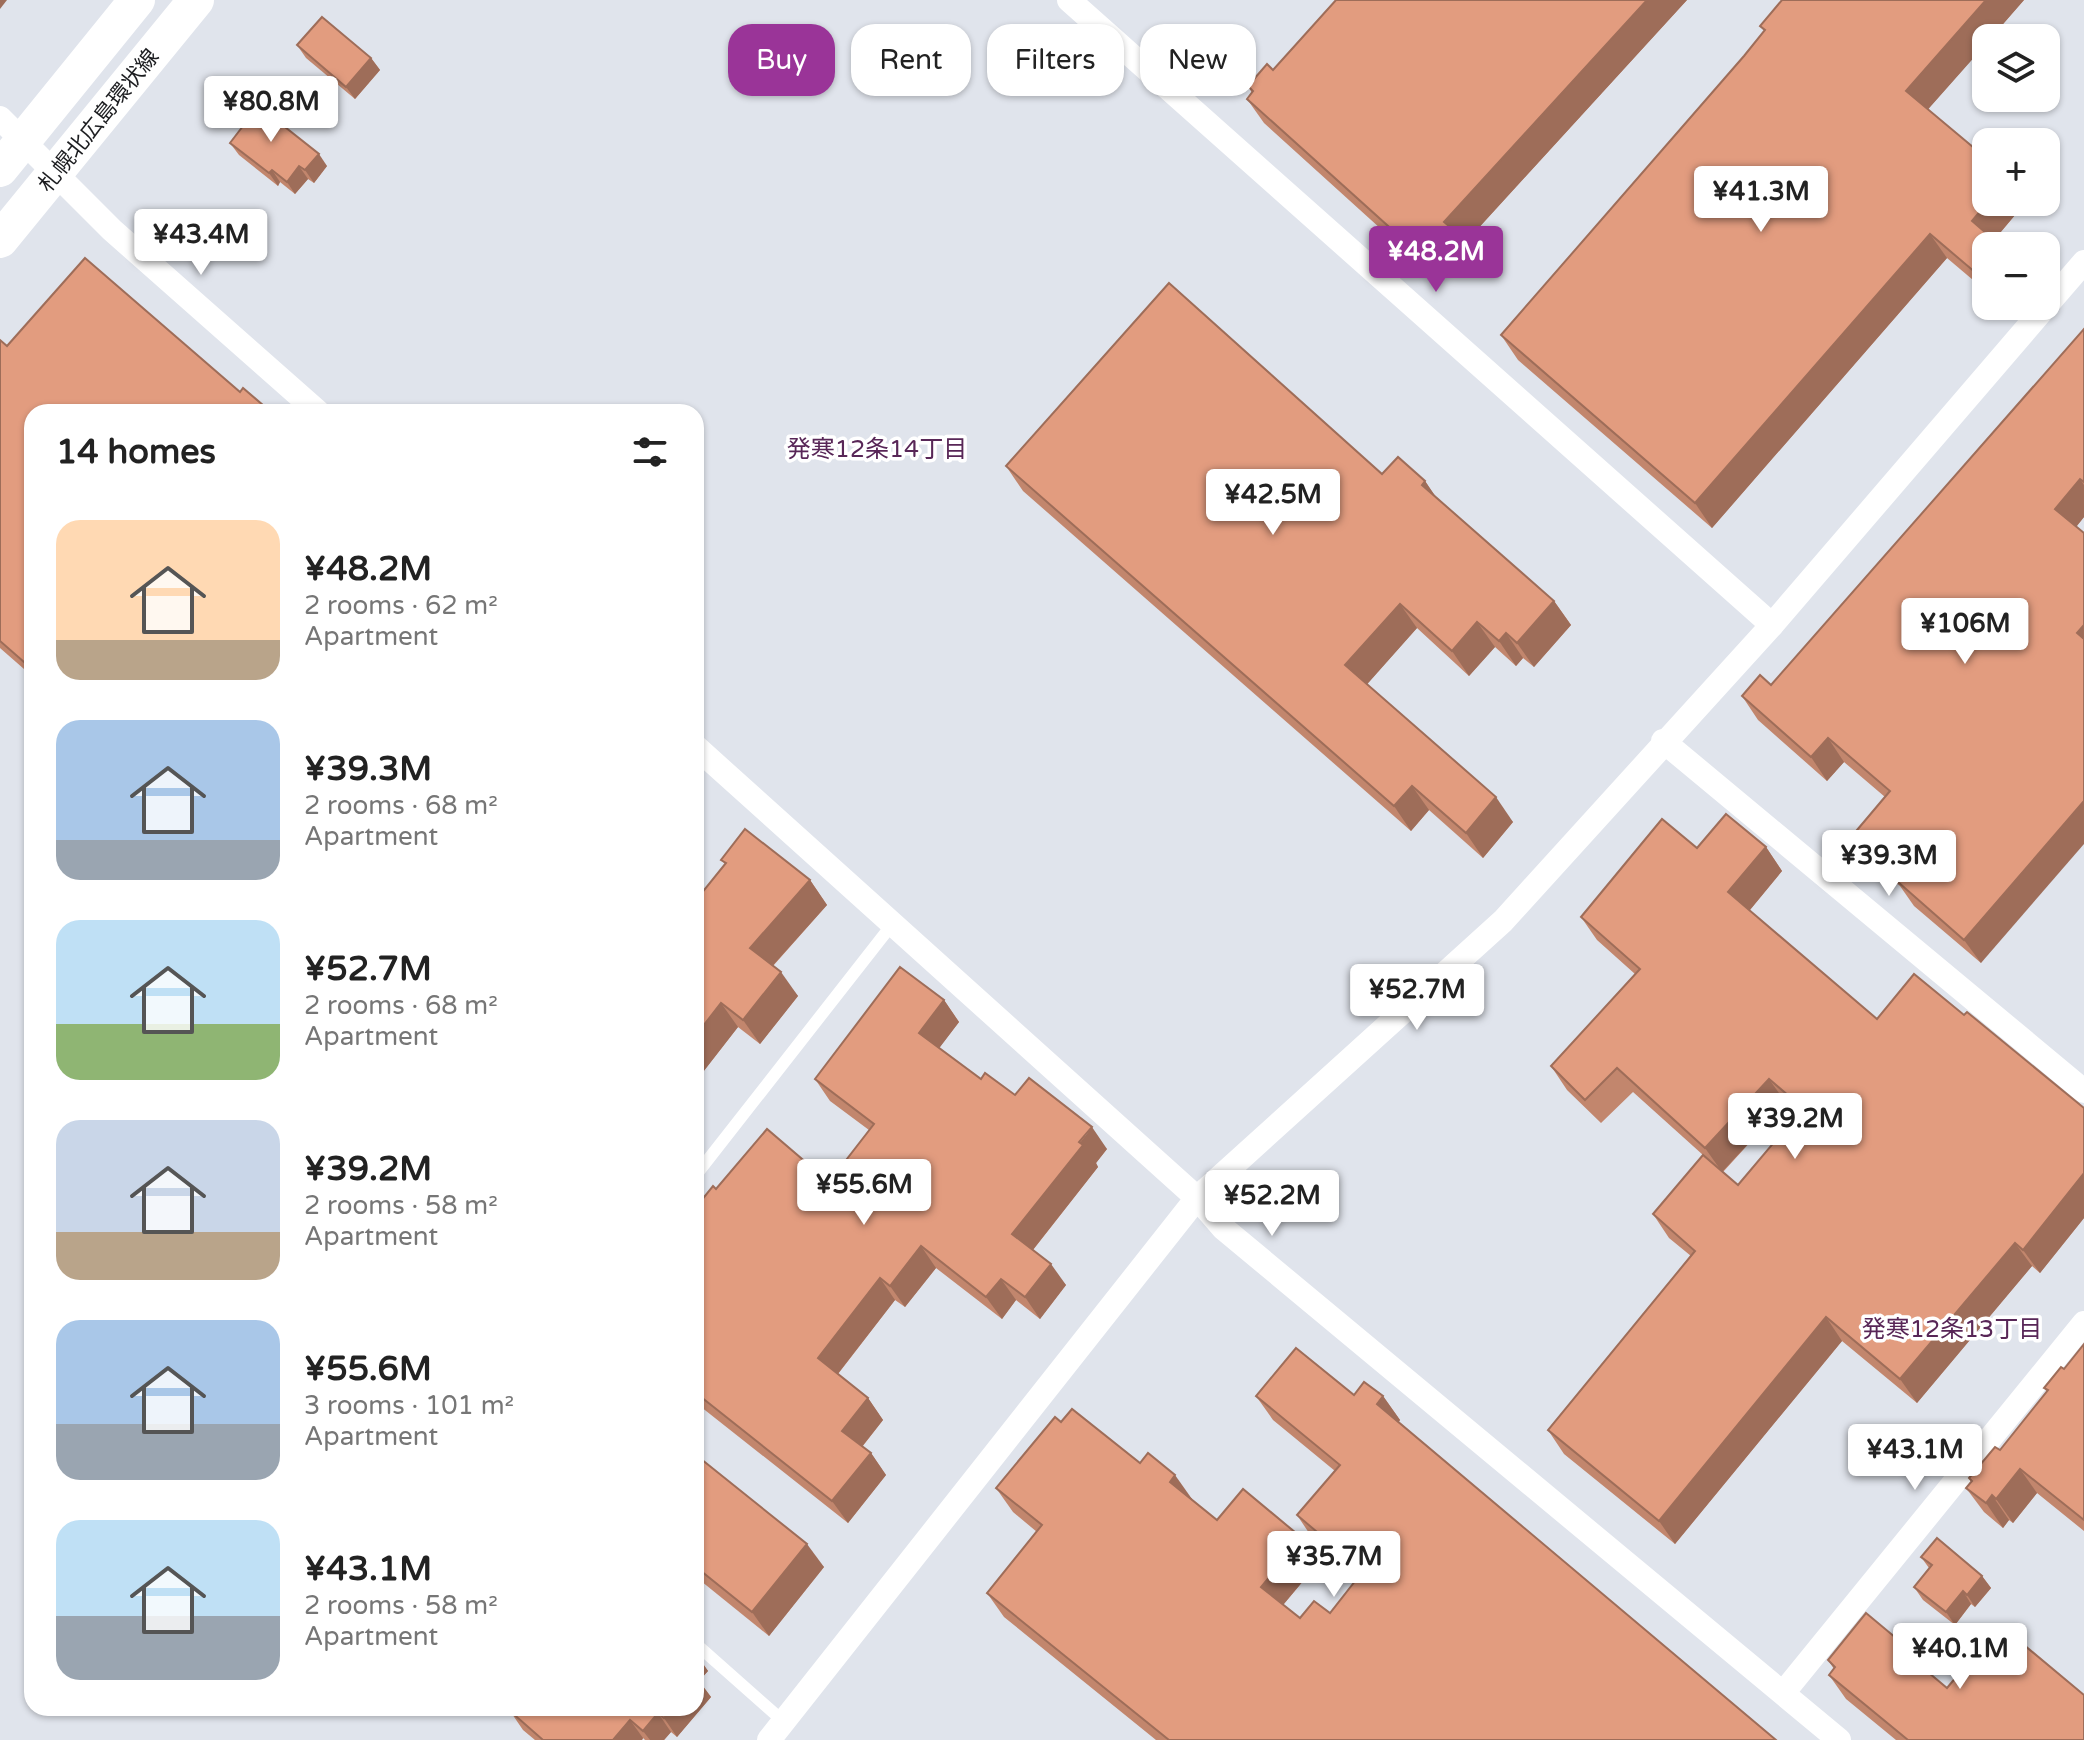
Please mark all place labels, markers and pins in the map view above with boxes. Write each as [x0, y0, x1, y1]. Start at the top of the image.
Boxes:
pin: ¥80.8M [206, 76, 336, 144]
pin: ¥41.3M [1696, 166, 1826, 234]
pin: ¥43.4M [136, 209, 266, 277]
pin: ¥48.2M [1371, 226, 1501, 294]
pin: ¥42.5M [1208, 469, 1338, 537]
pin: ¥106M [1909, 598, 2021, 666]
pin: ¥39.3M [1824, 830, 1954, 898]
pin: ¥52.7M [1352, 964, 1482, 1032]
pin: ¥39.2M [1730, 1093, 1860, 1161]
pin: ¥55.6M [799, 1159, 929, 1227]
pin: ¥52.2M [1207, 1170, 1337, 1238]
pin: ¥43.1M [1850, 1424, 1980, 1492]
pin: ¥35.7M [1269, 1531, 1399, 1599]
pin: ¥40.1M [1895, 1623, 2025, 1691]

